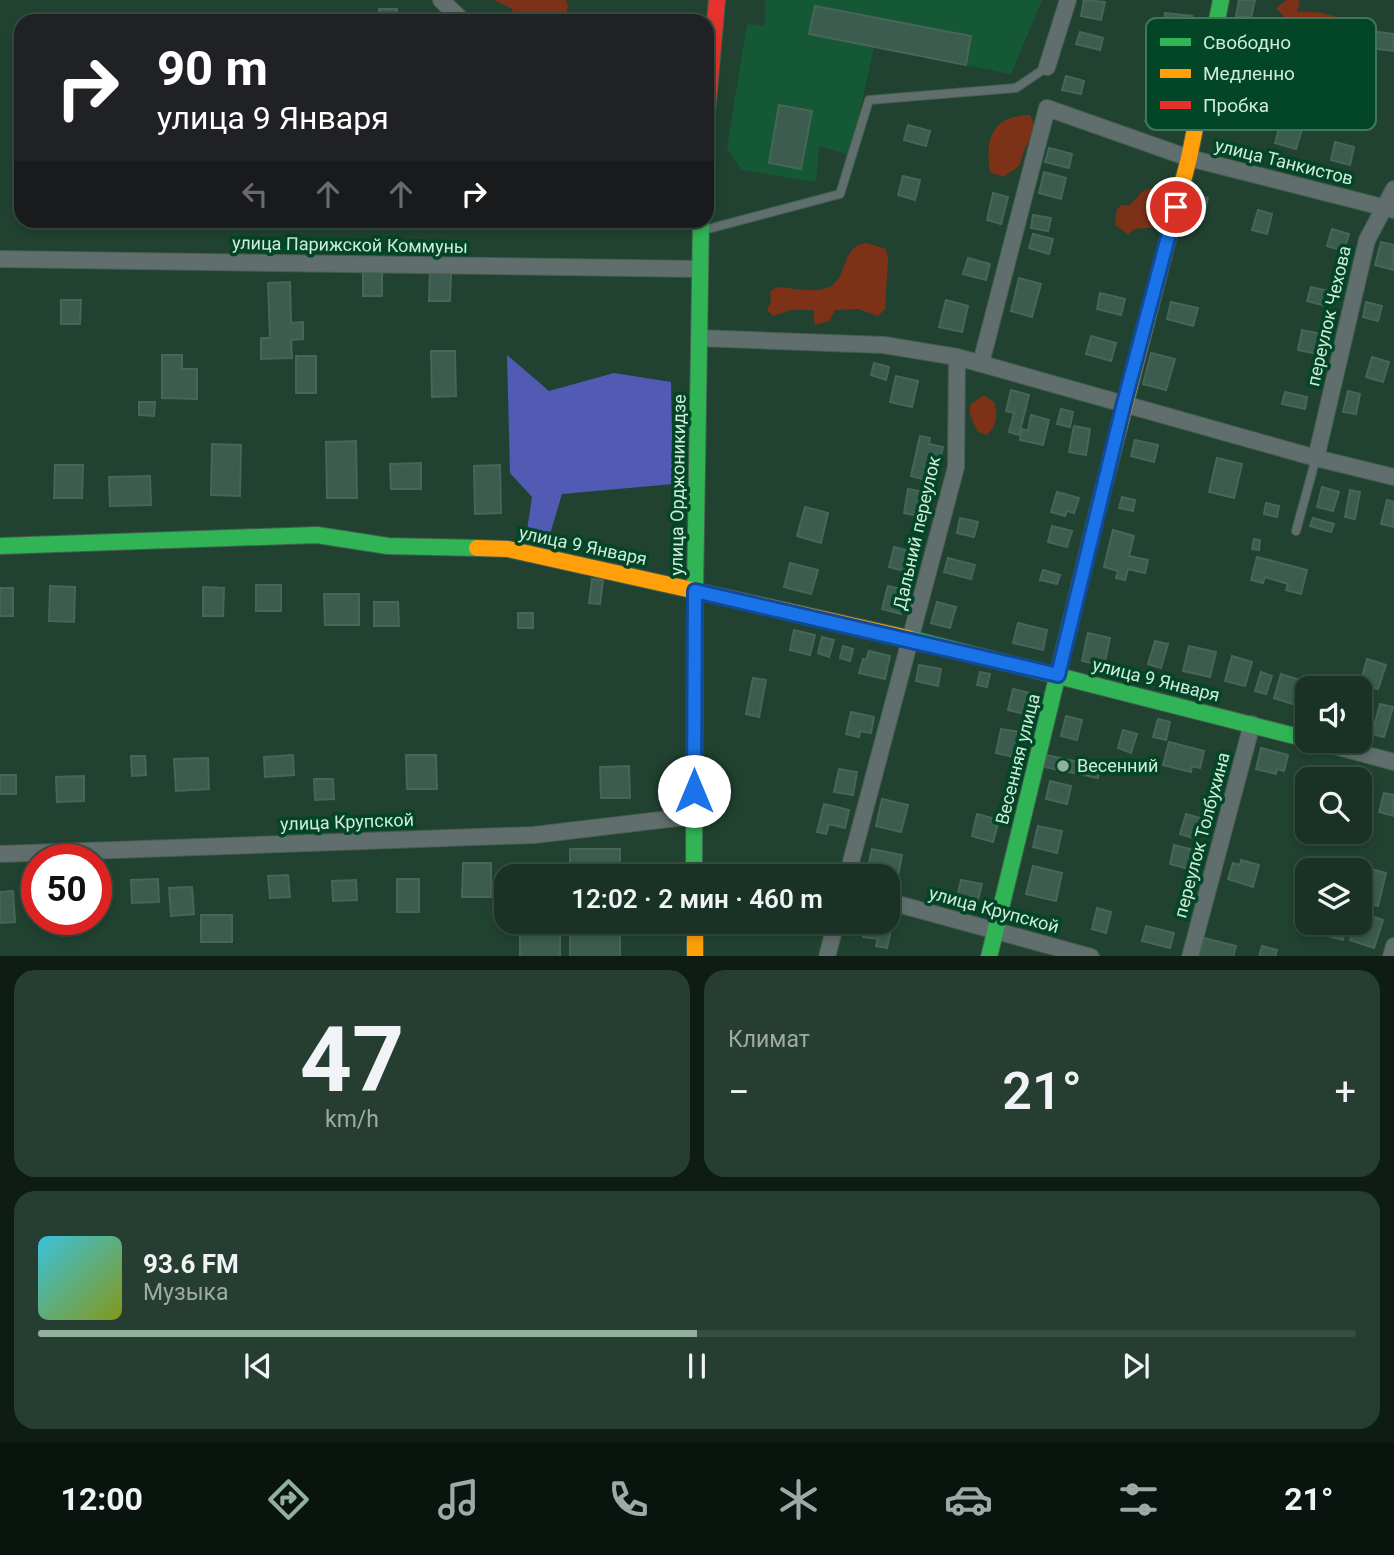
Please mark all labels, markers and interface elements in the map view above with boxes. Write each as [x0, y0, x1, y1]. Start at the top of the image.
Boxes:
legend [1146, 18, 1376, 130]
text: Свободно [1203, 31, 1291, 54]
text: 90 m [157, 40, 268, 97]
icon: right [42, 42, 133, 133]
text: Медленно [1203, 62, 1295, 85]
text: Пробка [1203, 94, 1269, 117]
text: улица 9 Января [157, 99, 389, 137]
street label: улица Танкистов [1213, 134, 1355, 189]
icon: left [236, 175, 274, 213]
icon: ahead [309, 175, 347, 213]
icon: ahead [382, 175, 420, 213]
icon: right [455, 175, 493, 213]
pin [1146, 177, 1206, 237]
icon: arrive [1157, 188, 1195, 226]
street label: улица Парижской Коммуны [232, 232, 468, 257]
street label: переулок Чехова [1302, 244, 1355, 388]
street label: улица Орджоникидзе [665, 394, 690, 576]
street label: Дальний переулок [889, 454, 944, 612]
street label: улица 9 Января [517, 522, 649, 569]
street label: улица 9 Января [1090, 654, 1222, 705]
map controls [1295, 676, 1372, 935]
button: sound [1295, 676, 1372, 753]
street label: Весенняя улица [991, 691, 1044, 826]
street label: переулок Толбухина [1169, 750, 1234, 920]
position arrow [657, 754, 731, 828]
place label: Весенний [1077, 755, 1158, 776]
marker: Весенний [1055, 758, 1071, 774]
button: search [1295, 767, 1372, 844]
street label: улица Крупской [280, 809, 414, 834]
speed limit sign: 50 [21, 844, 112, 935]
button: layers [1295, 858, 1372, 935]
street label: улица Крупской [927, 882, 1061, 937]
text: 12:02 · 2 мин · 460 m [571, 884, 823, 914]
text: 47 [300, 1007, 404, 1113]
text: Климат [728, 1026, 810, 1053]
text: 21° [1002, 1061, 1082, 1122]
text: − [728, 1070, 750, 1114]
text: + [1334, 1070, 1356, 1114]
text: km/h [325, 1106, 379, 1133]
text: 93.6 FM [143, 1249, 239, 1279]
text: Музыка [143, 1279, 228, 1306]
icon: previous [239, 1347, 277, 1385]
icon: pause [678, 1347, 716, 1385]
icon: next [1117, 1347, 1155, 1385]
icon: directions [264, 1475, 313, 1524]
icon: music [434, 1475, 483, 1524]
icon: phone [604, 1475, 653, 1524]
icon: climate [774, 1475, 823, 1524]
icon: car [944, 1475, 993, 1524]
icon: filters [1114, 1475, 1163, 1524]
text: 12:00 [61, 1480, 143, 1518]
text: 21° [1284, 1480, 1333, 1518]

